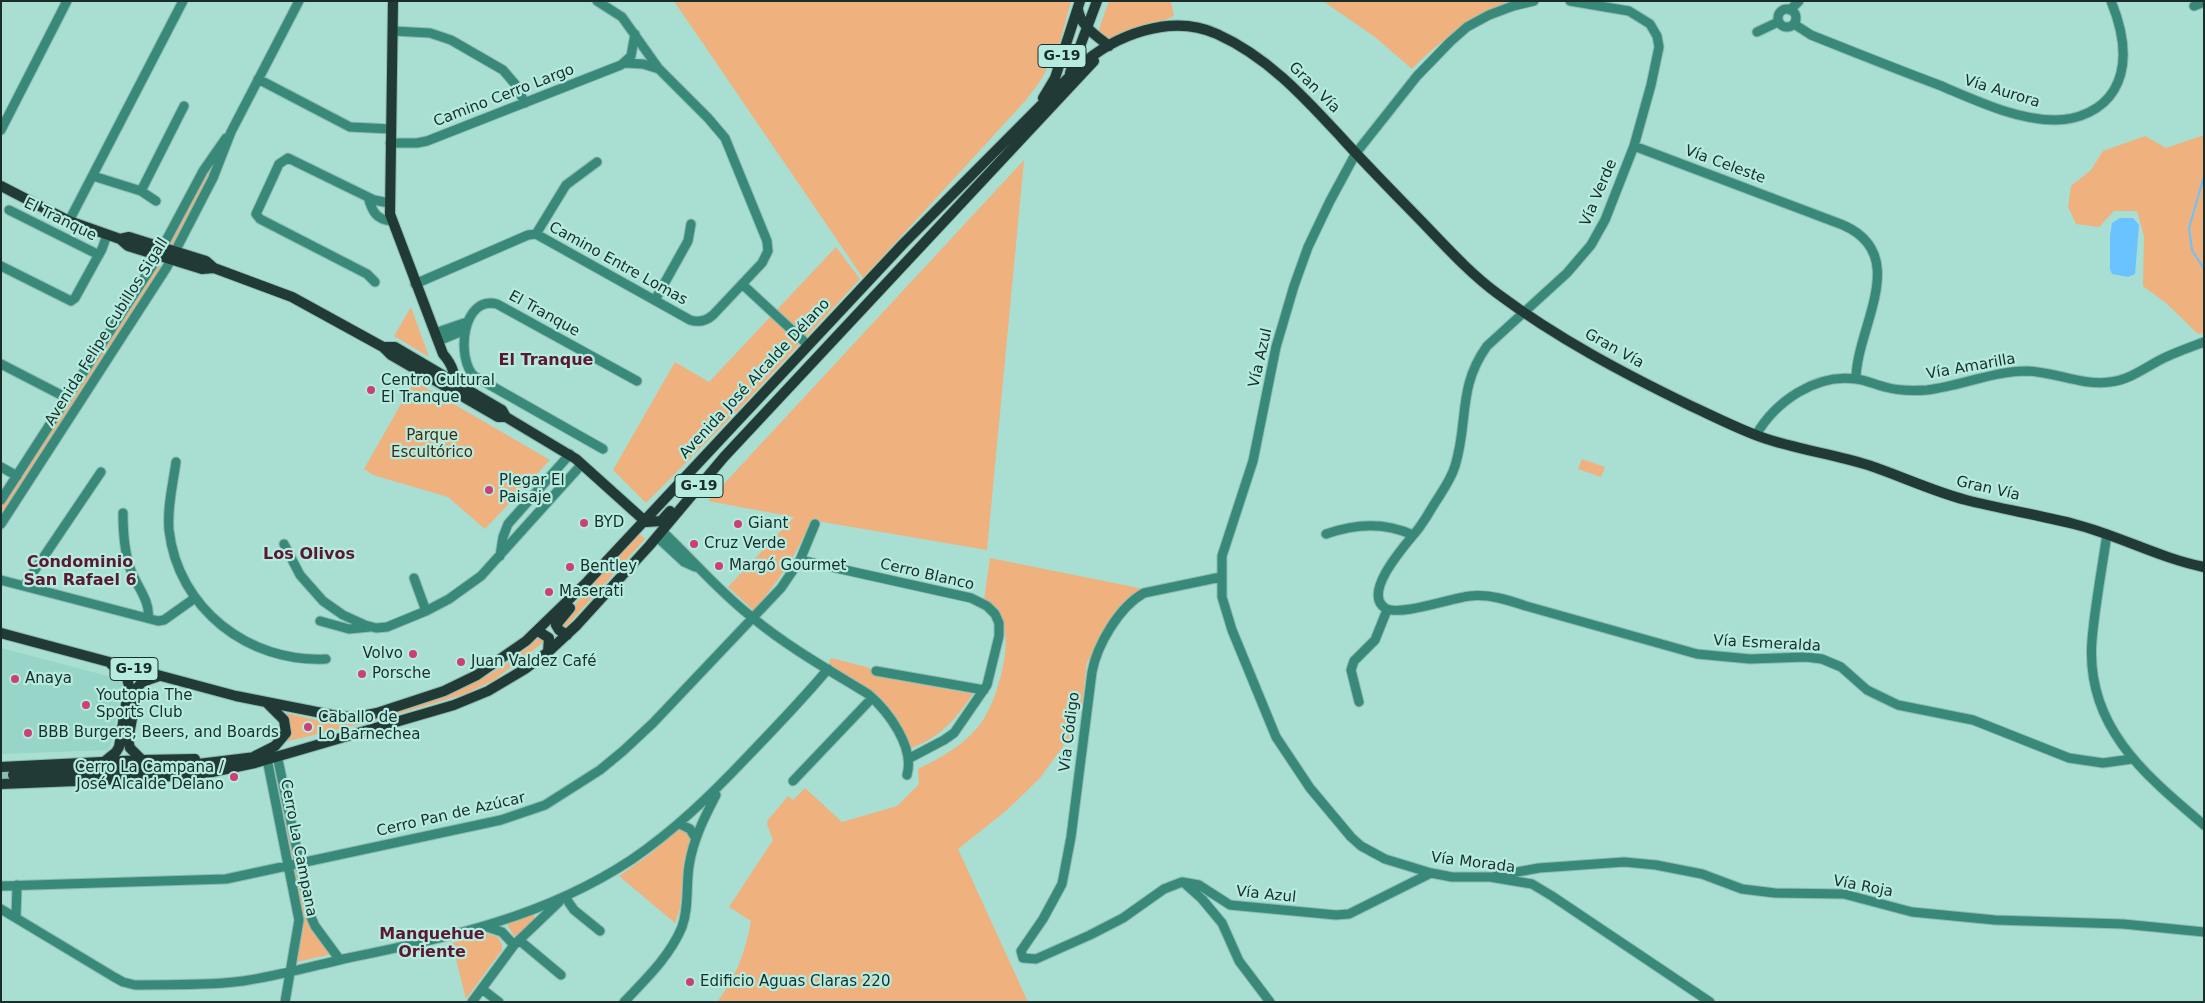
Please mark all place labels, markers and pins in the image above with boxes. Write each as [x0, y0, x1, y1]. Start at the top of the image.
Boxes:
place label: Centro Cultural El Tranque [381, 372, 495, 407]
marker: Centro Cultural El Tranque [365, 384, 377, 396]
place label: Plegar El Paisaje [499, 472, 565, 507]
marker: Plegar El Paisaje [483, 484, 495, 496]
place label: BYD [594, 514, 624, 532]
place label: Giant [748, 515, 788, 533]
marker: BYD [578, 517, 590, 529]
marker: Giant [732, 518, 744, 530]
place label: Cruz Verde [704, 535, 786, 553]
marker: Cruz Verde [688, 538, 700, 550]
place label: Margó Gourmet [729, 557, 846, 575]
place label: Bentley [580, 558, 637, 576]
marker: Margó Gourmet [713, 560, 725, 572]
marker: Bentley [564, 561, 576, 573]
place label: Maserati [559, 583, 624, 601]
marker: Maserati [543, 586, 555, 598]
place label: Volvo [363, 645, 403, 663]
marker: Volvo [407, 648, 419, 660]
place label: Juan Valdez Café [471, 653, 596, 671]
marker: Juan Valdez Café [455, 656, 467, 668]
place label: Porsche [372, 665, 431, 683]
marker: Porsche [356, 668, 368, 680]
place label: Anaya [25, 670, 72, 688]
marker: Anaya [9, 673, 21, 685]
place label: Youtopia The Sports Club [96, 687, 192, 722]
marker: Youtopia The Sports Club [80, 699, 92, 711]
place label: Caballo de Lo Barnechea [318, 709, 420, 744]
marker: Caballo de Lo Barnechea [302, 721, 314, 733]
place label: BBB Burgers, Beers, and Boards [38, 724, 279, 742]
marker: BBB Burgers, Beers, and Boards [22, 727, 34, 739]
place label: Cerro La Campana / José Alcalde Delano [75, 759, 224, 794]
marker: Cerro La Campana / José Alcalde Delano [228, 771, 240, 783]
place label: Edificio Aguas Claras 220 [700, 973, 890, 991]
marker: Edificio Aguas Claras 220 [684, 976, 696, 988]

